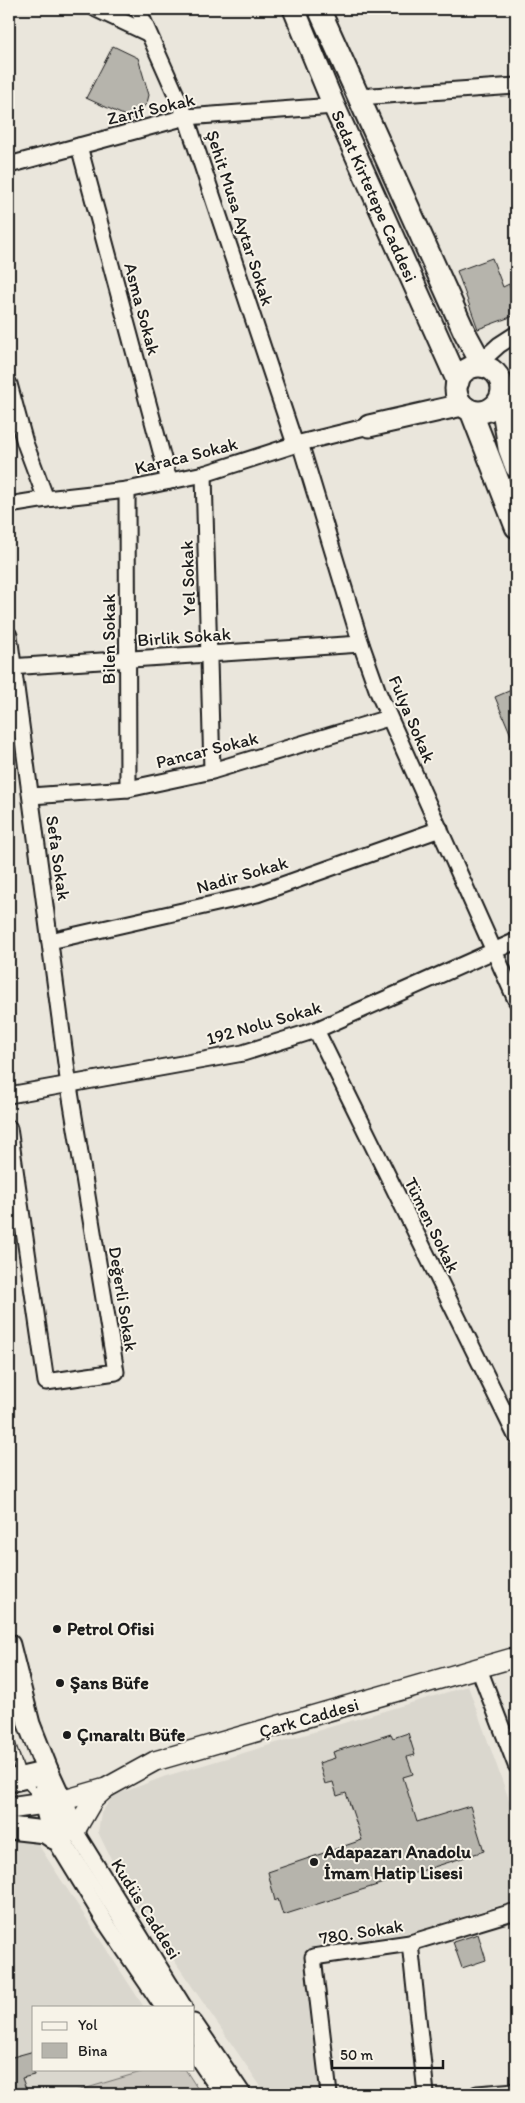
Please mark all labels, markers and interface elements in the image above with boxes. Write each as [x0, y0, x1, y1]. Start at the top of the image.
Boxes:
street label: Zarif Sokak [105, 88, 198, 130]
street label: Sedat Kirtetepe Caddesi [326, 107, 422, 285]
street label: Şehit Musa Aytar Sokak [201, 128, 279, 308]
street label: Asma Sokak [119, 260, 165, 358]
street label: Karaca Sokak [132, 432, 240, 479]
street label: Yel Sokak [176, 539, 200, 616]
street label: Bilen Sokak [98, 593, 120, 684]
street label: Birlik Sokak [137, 623, 231, 651]
street label: Fulya Sokak [384, 672, 441, 767]
street label: Pancar Sokak [154, 727, 260, 773]
street label: Sefa Sokak [41, 814, 75, 903]
street label: Nadir Sokak [194, 851, 291, 899]
street label: 192 Nolu Sokak [204, 996, 325, 1050]
street label: Tümen Sokak [399, 1174, 465, 1277]
street label: Değerli Sokak [104, 1245, 142, 1354]
place label: Petrol Ofisi [67, 1618, 154, 1640]
marker: Petrol Ofisi [51, 1623, 63, 1635]
place label: Şans Büfe [70, 1672, 149, 1694]
marker: Şans Büfe [54, 1677, 66, 1689]
street label: Çark Caddesi [257, 1693, 361, 1743]
place label: Çınaraltı Büfe [77, 1724, 186, 1746]
marker: Çınaraltı Büfe [61, 1729, 73, 1741]
place label: Adapazarı Anadolu İmam Hatip Lisesi [323, 1841, 472, 1884]
street label: Kudüs Caddesi [106, 1855, 186, 1963]
marker: Adapazarı Anadolu İmam Hatip Lisesi [308, 1856, 320, 1868]
street label: 780. Sokak [317, 1914, 405, 1950]
legend [32, 2006, 195, 2070]
text: Yol [78, 2016, 98, 2034]
scale bar [332, 2038, 444, 2070]
text: Bina [78, 2042, 108, 2060]
text: 50 m [340, 2046, 373, 2064]

